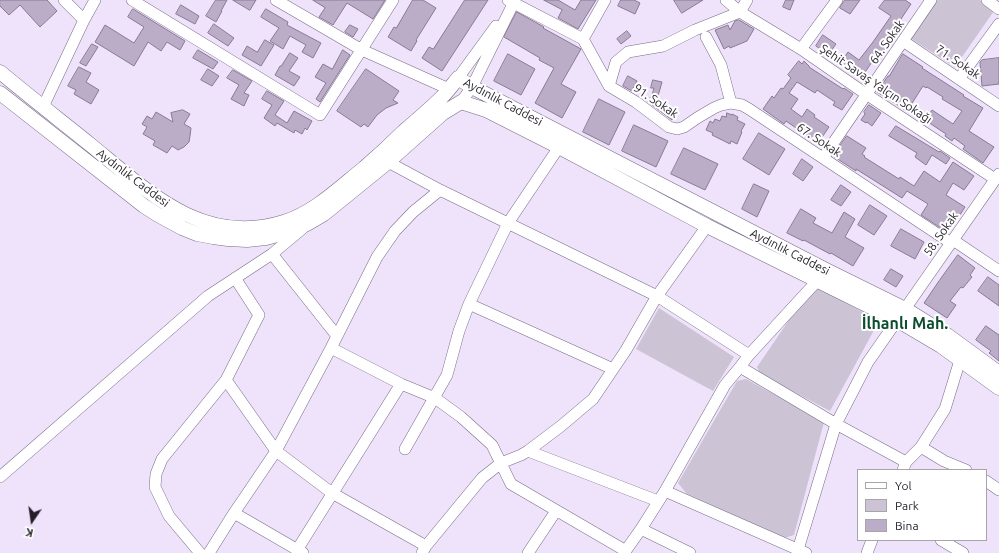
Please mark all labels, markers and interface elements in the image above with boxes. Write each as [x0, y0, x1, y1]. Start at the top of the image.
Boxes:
street label: 64. Sokak [867, 17, 907, 67]
street label: Şehit Savaş Yalçın Sokağı [817, 41, 935, 127]
street label: 71. Sokak [933, 42, 983, 82]
street label: Aydınlık Caddesi [461, 75, 545, 129]
street label: 91. Sokak [631, 81, 681, 121]
street label: 67. Sokak [794, 120, 844, 160]
street label: Aydınlık Caddesi [94, 146, 172, 210]
street label: 58. Sokak [921, 209, 961, 259]
street label: Aydınlık Caddesi [748, 226, 832, 278]
district label: İlhanlı Mah. [862, 314, 948, 334]
legend [857, 469, 987, 541]
text: Yol [895, 479, 912, 492]
text: Park [895, 499, 919, 512]
north arrow [12, 501, 52, 541]
text: Bina [895, 519, 919, 532]
text: K [24, 526, 34, 539]

